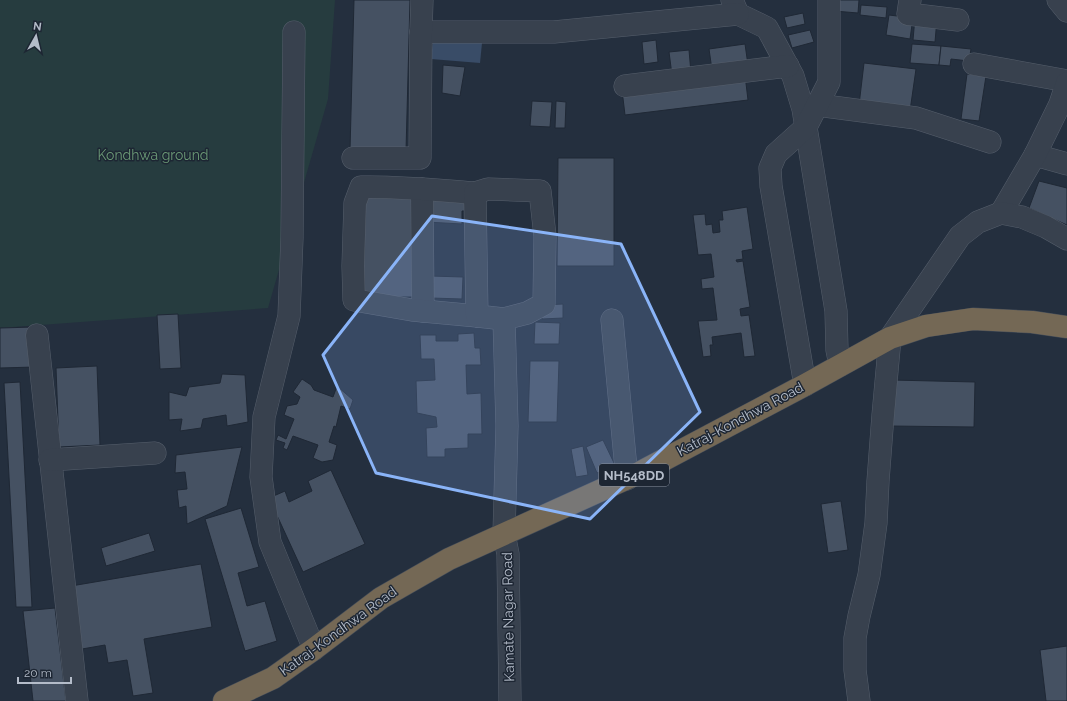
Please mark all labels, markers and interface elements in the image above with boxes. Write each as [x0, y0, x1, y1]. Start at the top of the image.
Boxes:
north arrow [16, 16, 56, 56]
text: N [32, 20, 42, 34]
park label: Kondhwa ground [97, 147, 209, 163]
street label: Katraj-Kondhwa Road [674, 379, 806, 459]
road number: NH548DD [599, 464, 669, 486]
street label: Kamate Nagar Road [499, 552, 517, 682]
street label: Katraj-Kondhwa Road [276, 583, 400, 679]
scale bar [18, 659, 71, 685]
text: 20 m [24, 666, 52, 680]

